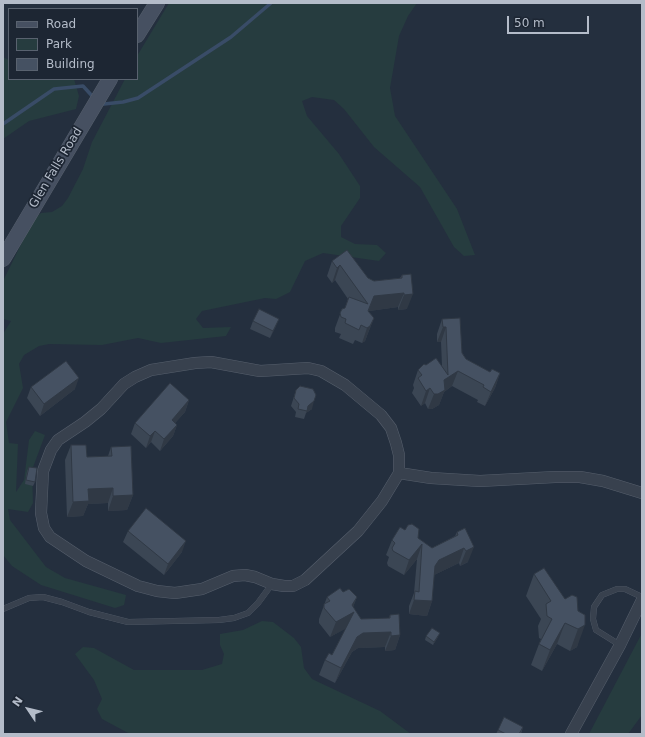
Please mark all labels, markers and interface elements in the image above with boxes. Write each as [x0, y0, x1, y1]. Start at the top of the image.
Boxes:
legend [8, 8, 138, 80]
scale bar [509, 8, 591, 34]
text: 50 m [514, 16, 545, 30]
text: Road [46, 17, 76, 31]
text: Park [46, 37, 72, 51]
text: Building [46, 57, 95, 71]
street label: Glen Falls Road [26, 125, 86, 211]
north arrow [8, 689, 48, 729]
text: N [10, 694, 26, 709]

